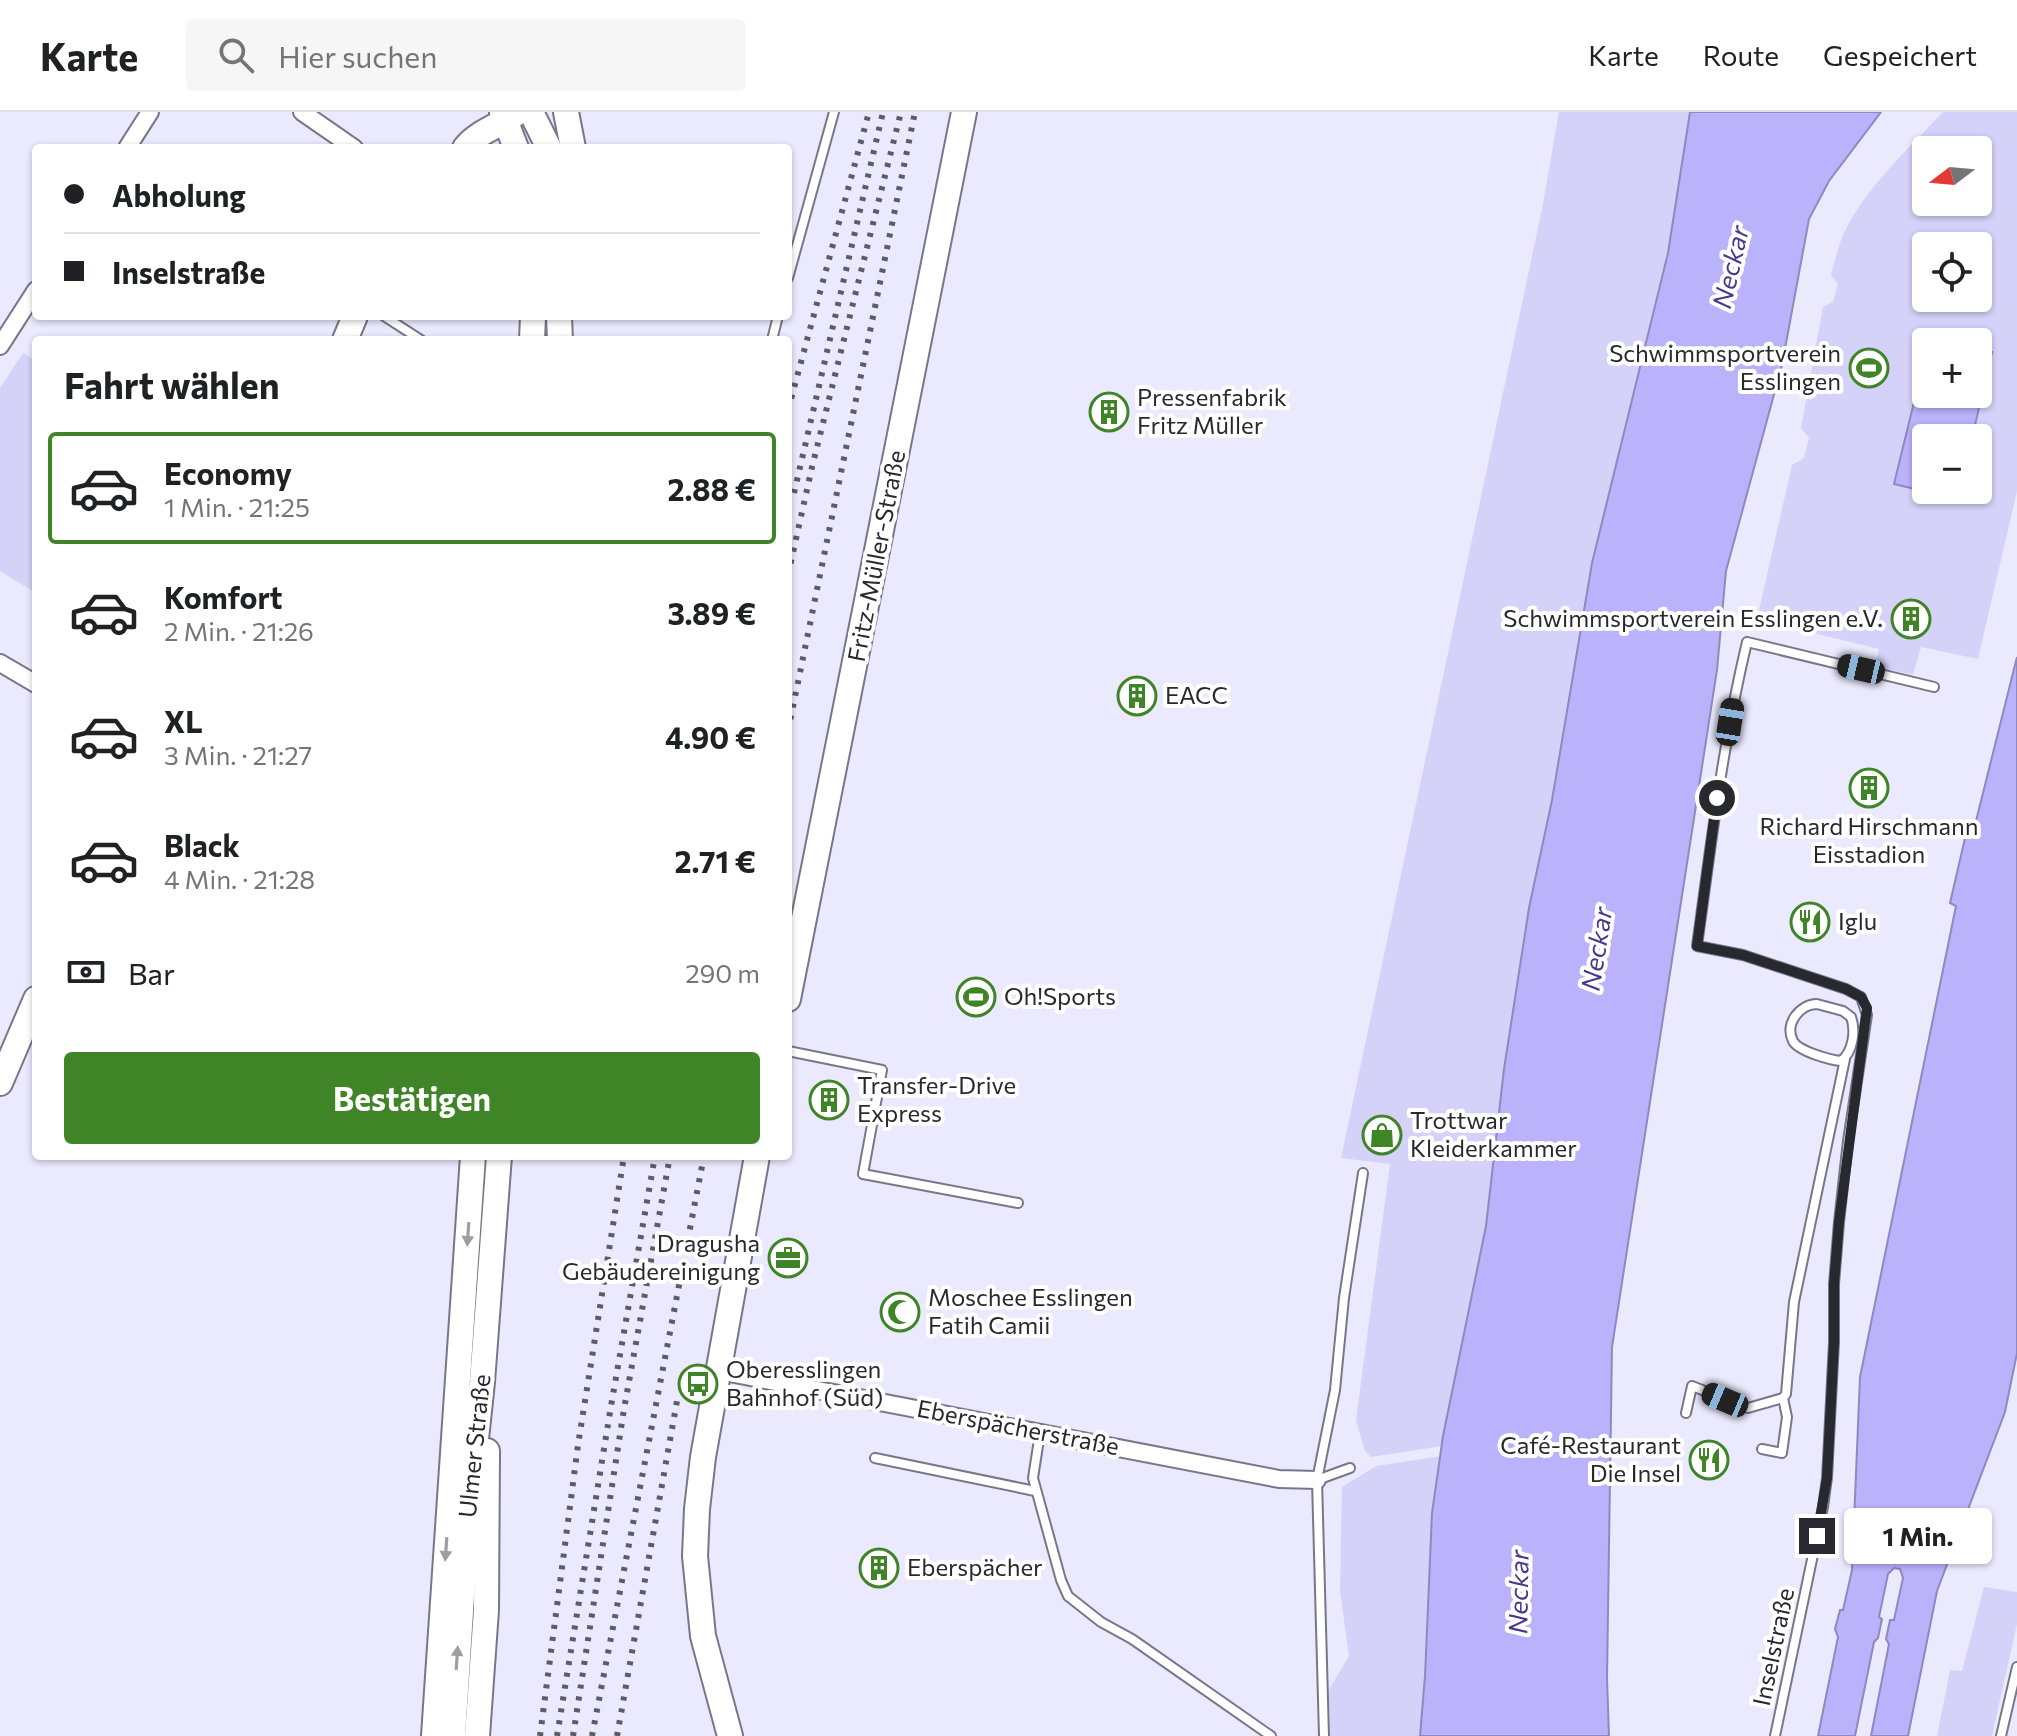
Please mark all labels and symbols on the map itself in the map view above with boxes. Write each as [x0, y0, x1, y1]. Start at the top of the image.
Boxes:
north arrow [1912, 136, 1992, 216]
water label: Neckar [1705, 221, 1754, 311]
place label: Schwimmsportverein Esslingen [1609, 338, 1841, 395]
sports icon: Schwimmsportverein Esslingen [1848, 347, 1890, 389]
place label: Pressenfabrik Fritz Müller [1137, 382, 1287, 439]
building icon: Pressenfabrik Fritz Müller [1088, 391, 1130, 433]
street label: Fritz-Müller-Straße [841, 448, 910, 664]
building icon: Schwimmsportverein Esslingen e.V. [1890, 598, 1932, 640]
place label: Schwimmsportverein Esslingen e.V. [1503, 603, 1883, 632]
car [1835, 652, 1887, 686]
building icon: EACC [1116, 675, 1158, 717]
place label: EACC [1165, 680, 1228, 709]
car [1714, 696, 1746, 748]
building icon: Richard Hirschmann Eisstadion [1848, 767, 1890, 809]
route start [1699, 780, 1735, 816]
place label: Richard Hirschmann Eisstadion [1760, 811, 1978, 868]
restaurant icon: Iglu [1789, 901, 1831, 943]
water label: Neckar [1574, 903, 1618, 993]
place label: Iglu [1838, 906, 1877, 935]
sports icon: Oh!Sports [955, 976, 997, 1018]
place label: Oh!Sports [1004, 981, 1116, 1010]
place label: Transfer-Drive Express [857, 1070, 1016, 1127]
building icon: Transfer-Drive Express [808, 1079, 850, 1121]
place label: Trottwar Kleiderkammer [1410, 1105, 1577, 1162]
shop icon: Trottwar Kleiderkammer [1361, 1114, 1403, 1156]
one-way arrow [461, 1222, 474, 1247]
place label: Dragusha Gebäudereinigung [562, 1228, 760, 1285]
office icon: Dragusha Gebäudereinigung [767, 1237, 809, 1279]
place label: Moschee Esslingen Fatih Camii [928, 1282, 1133, 1339]
mosque icon: Moschee Esslingen Fatih Camii [879, 1291, 921, 1333]
place label: Oberesslingen Bahnhof (Süd) [726, 1354, 883, 1411]
bus stop icon: Oberesslingen Bahnhof (Süd) [677, 1363, 719, 1405]
street label: Ulmer Straße [452, 1373, 495, 1519]
car [1698, 1380, 1752, 1420]
street label: Eberspächerstraße [915, 1393, 1122, 1460]
place label: Café-Restaurant Die Insel [1500, 1430, 1681, 1487]
restaurant icon: Café-Restaurant Die Insel [1688, 1439, 1730, 1481]
callout: 1 Min. [1845, 1508, 1993, 1564]
route end [1799, 1518, 1835, 1554]
one-way arrow [439, 1537, 452, 1562]
building icon: Eberspächer [858, 1547, 900, 1589]
water label: Neckar [1501, 1548, 1534, 1634]
place label: Eberspächer [907, 1552, 1043, 1581]
street label: Inselstraße [1746, 1585, 1799, 1708]
one-way arrow [451, 1645, 464, 1670]

